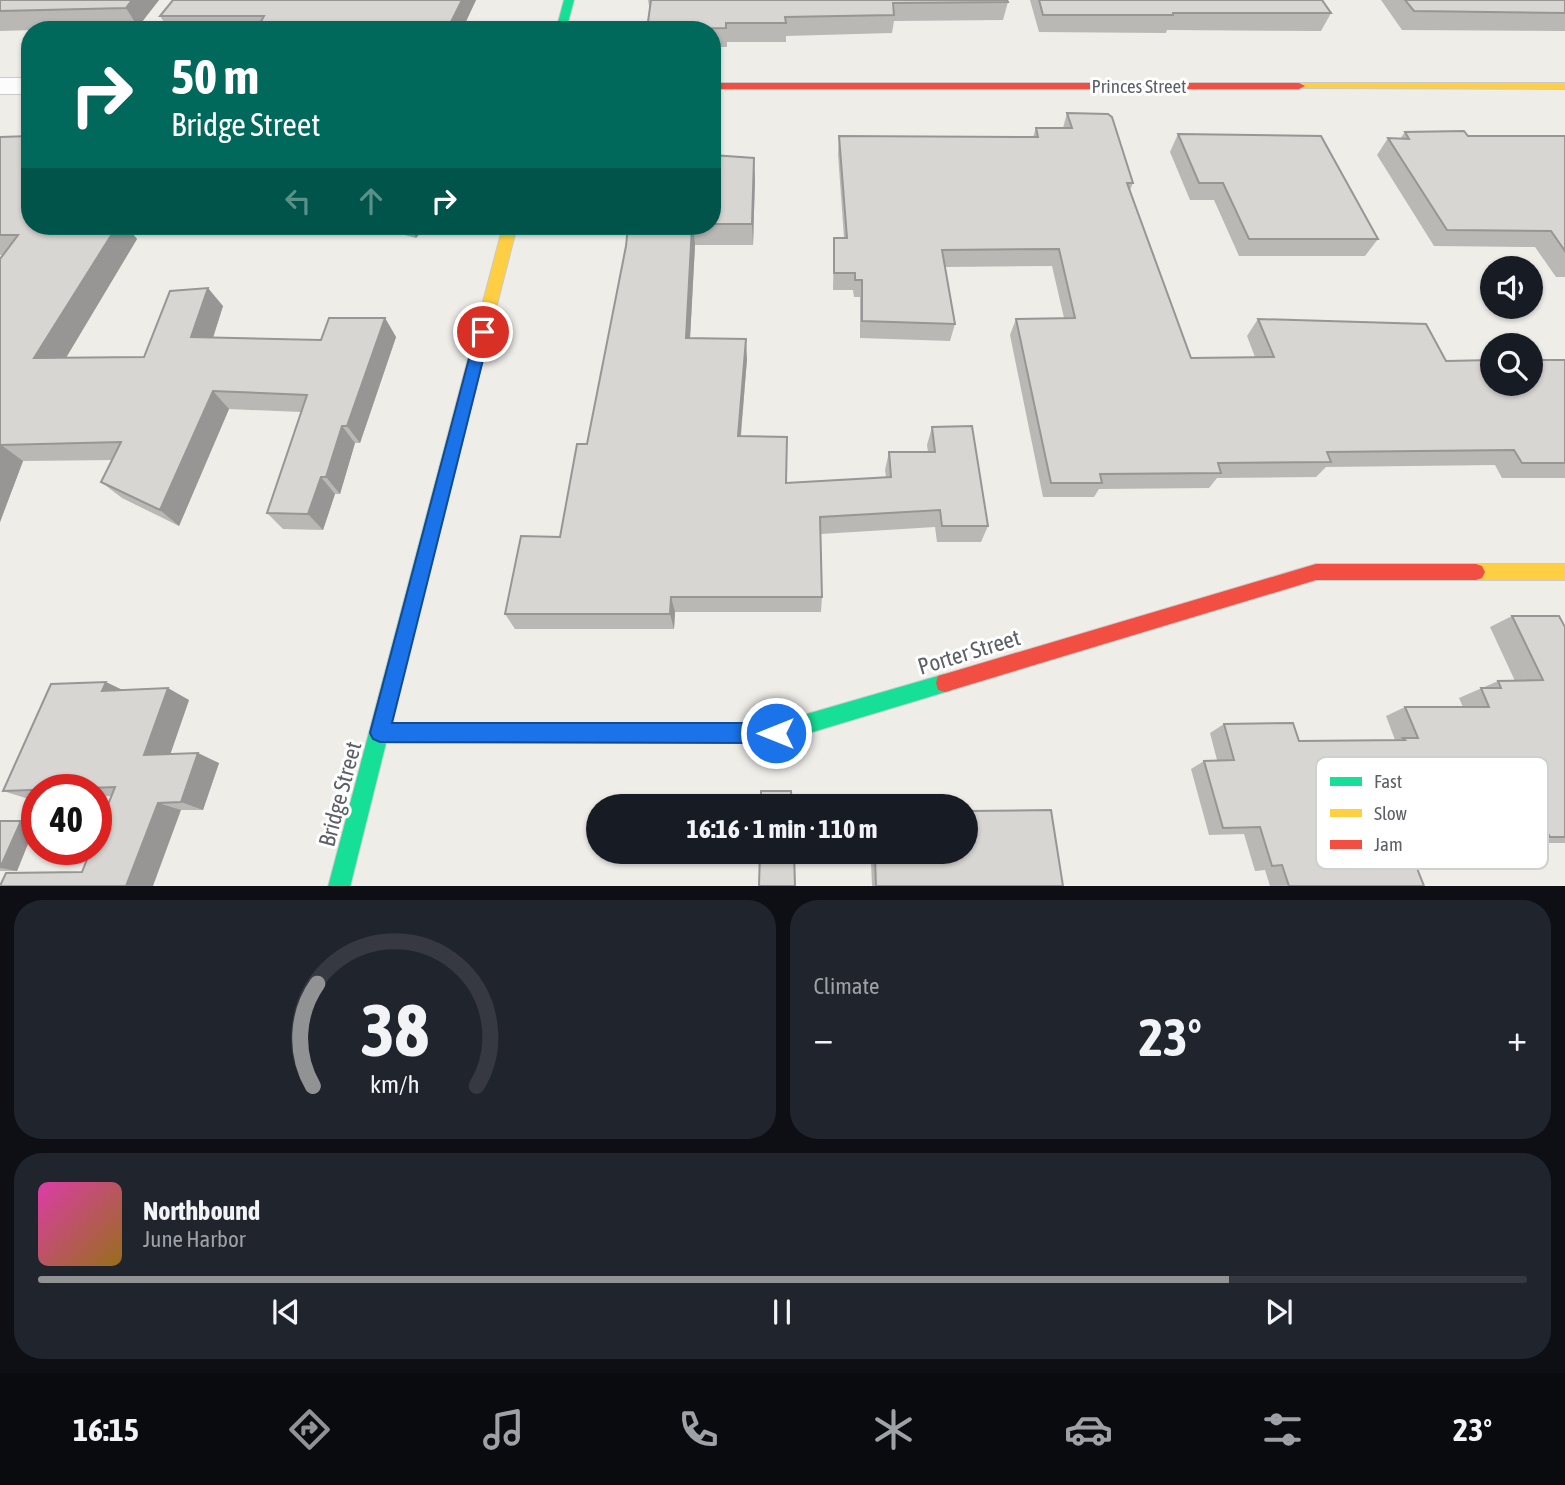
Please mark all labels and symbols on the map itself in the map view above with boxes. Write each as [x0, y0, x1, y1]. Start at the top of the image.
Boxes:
street label: Princes Street [1091, 75, 1187, 97]
pin [453, 302, 513, 362]
street label: Porter Street [915, 624, 1023, 680]
position arrow [739, 696, 813, 770]
street label: Bridge Street [314, 739, 366, 849]
legend [1316, 757, 1548, 869]
text: Fast [1374, 770, 1402, 792]
speed limit sign: 40 [21, 774, 112, 865]
text: Slow [1374, 802, 1408, 824]
text: Jam [1374, 833, 1403, 855]

